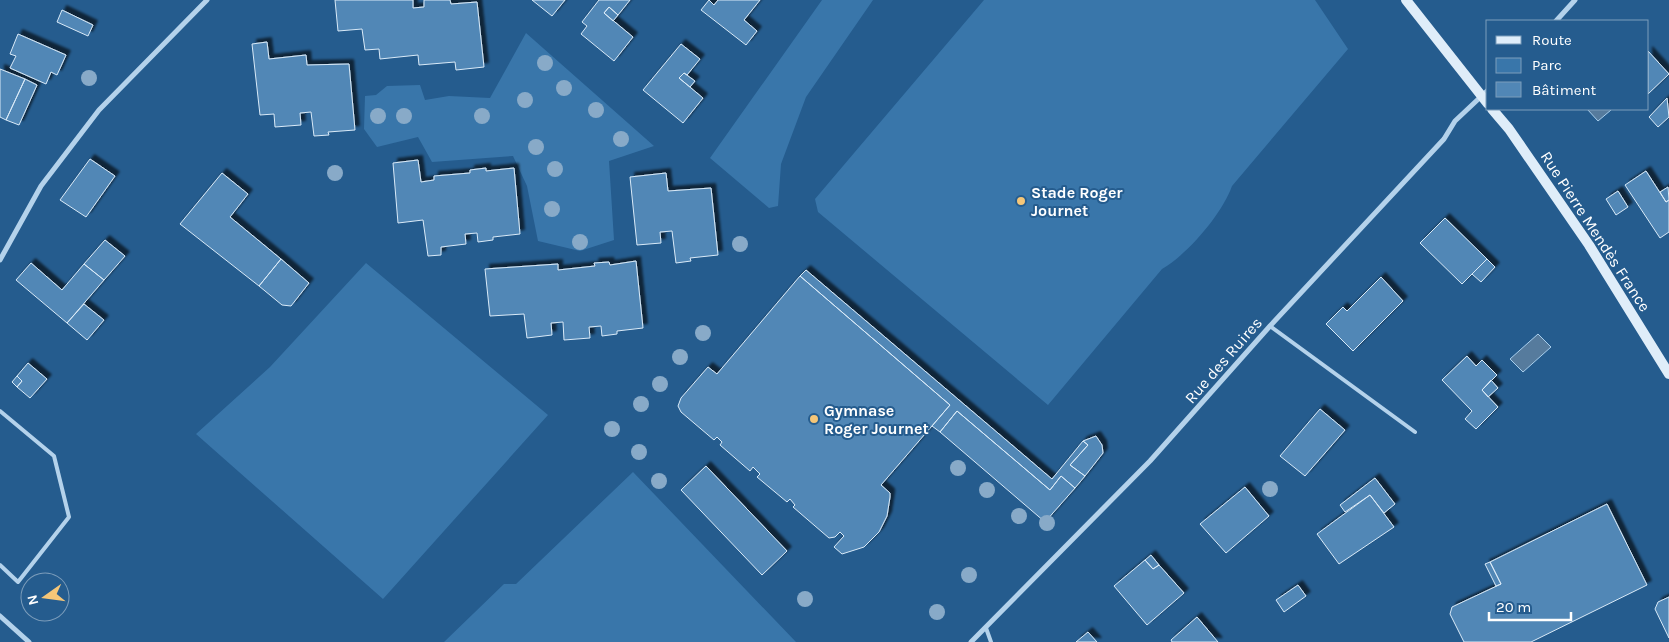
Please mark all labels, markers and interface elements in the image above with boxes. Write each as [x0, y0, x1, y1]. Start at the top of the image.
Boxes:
legend [1486, 20, 1649, 110]
text: Route [1532, 31, 1572, 49]
text: Parc [1532, 56, 1562, 74]
text: Bâtiment [1532, 81, 1596, 99]
street label: Rue Pierre Mendès France [1537, 148, 1655, 315]
place label: Stade Roger Journet [1031, 183, 1123, 220]
marker: Stade Roger Journet [1015, 195, 1027, 207]
street label: Rue des Ruires [1181, 313, 1266, 407]
place label: Gymnase Roger Journet [824, 401, 929, 438]
marker: Gymnase Roger Journet [808, 413, 820, 425]
north arrow [20, 572, 70, 622]
scale bar [1489, 590, 1572, 622]
text: N [23, 593, 42, 607]
text: 20 m [1496, 598, 1531, 616]

